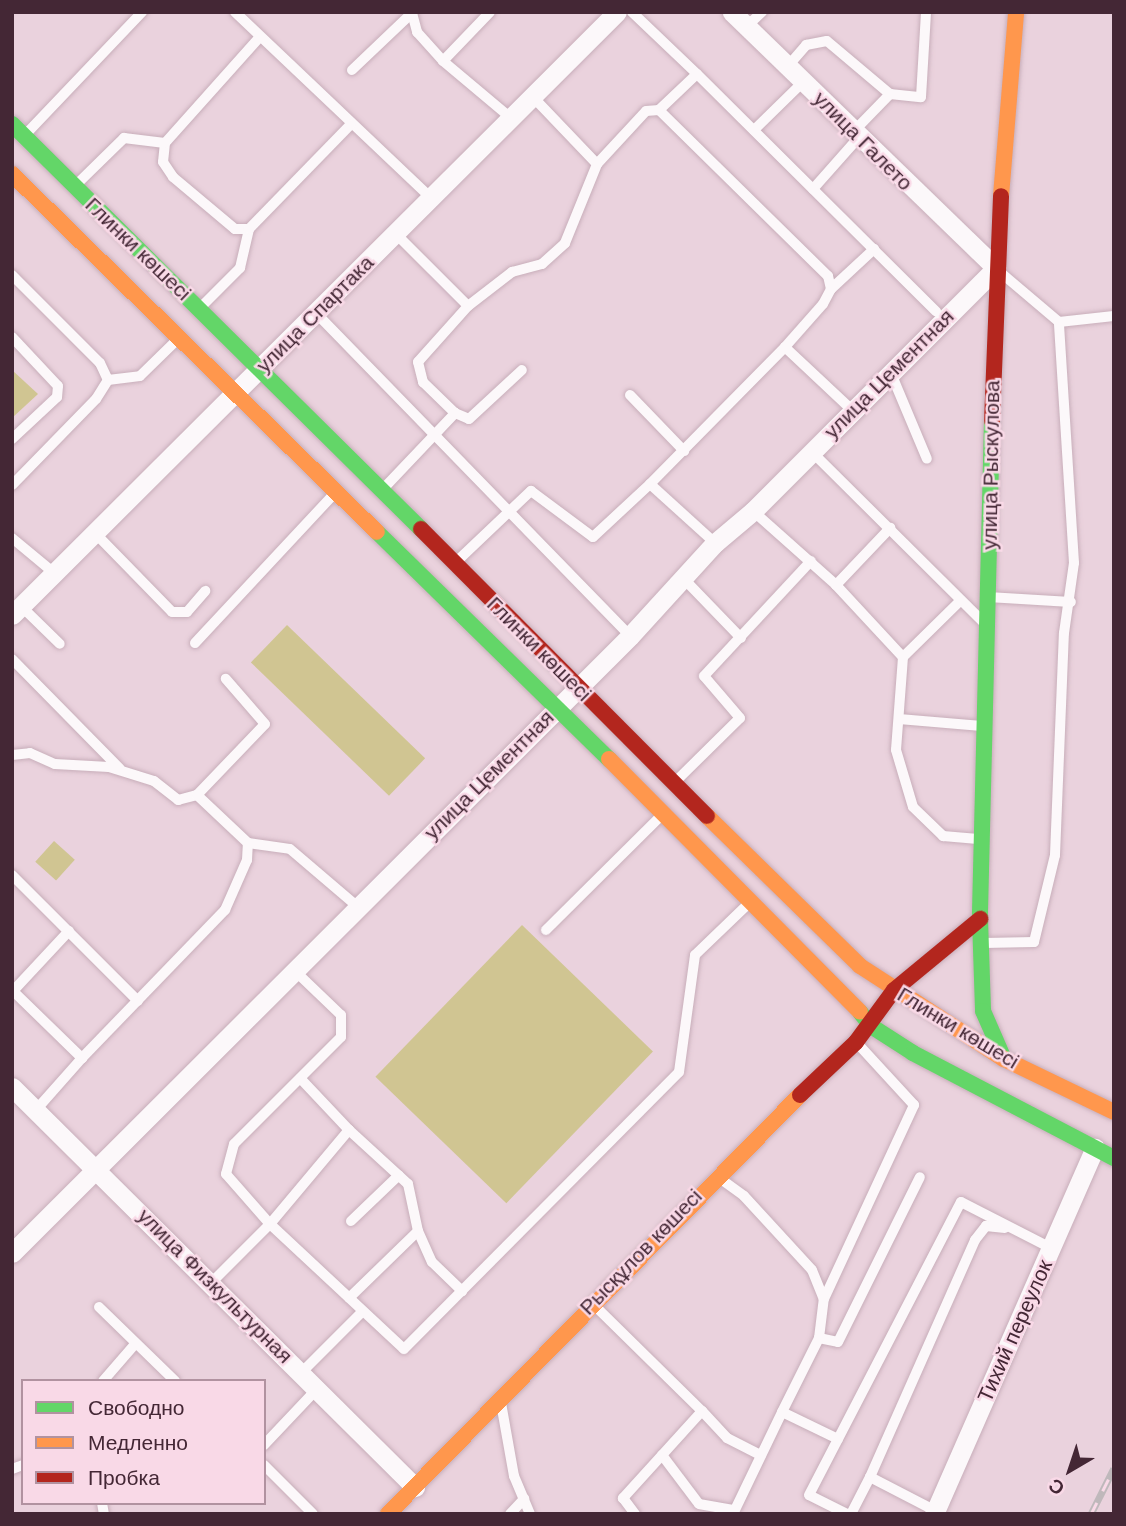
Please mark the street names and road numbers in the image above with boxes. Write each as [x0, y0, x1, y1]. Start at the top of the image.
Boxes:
street label: улица Галето [808, 86, 918, 196]
street label: Глинки көшесі [80, 192, 196, 306]
street label: улица Спартака [251, 250, 379, 378]
street label: улица Цементная [819, 304, 959, 444]
street label: улица Рыскулова [977, 380, 1005, 550]
street label: Глинки көшесі [482, 592, 596, 706]
street label: улица Цементная [419, 705, 559, 845]
street label: Глинки көшесі [893, 982, 1023, 1074]
street label: Рысқұлов көшесі [575, 1184, 707, 1320]
street label: улица Физкультурная [132, 1203, 298, 1369]
street label: Тихий переулок [972, 1256, 1058, 1406]

